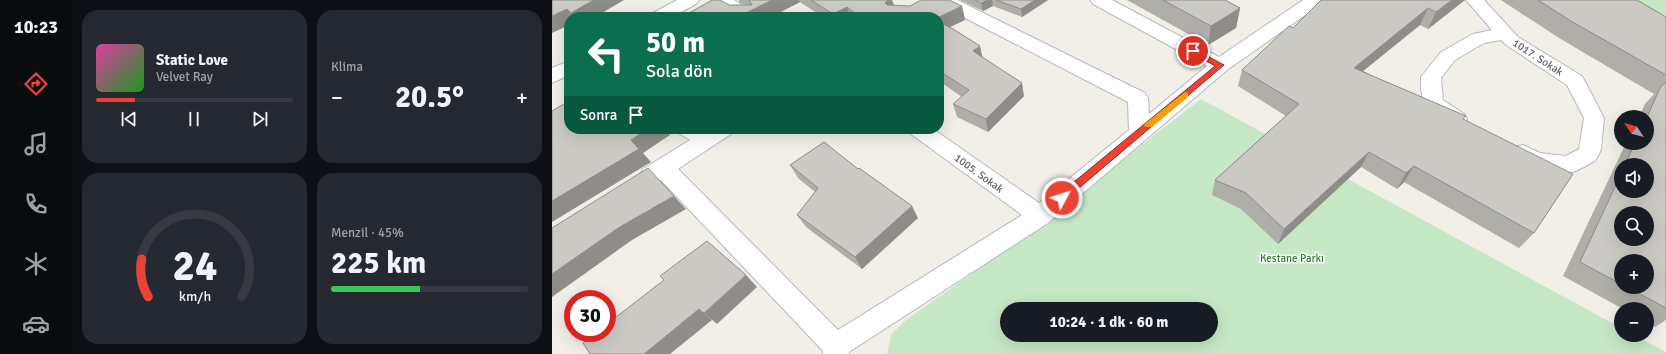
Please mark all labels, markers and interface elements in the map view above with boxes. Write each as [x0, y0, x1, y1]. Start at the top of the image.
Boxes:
text: 10:23 [14, 16, 58, 38]
text: 50 m [646, 26, 705, 60]
icon: left [580, 28, 632, 80]
pin [1176, 34, 1210, 68]
street label: 1017. Sokak [1510, 36, 1566, 79]
icon: arrive [1182, 40, 1204, 62]
text: Static Love [156, 51, 228, 69]
text: Klima [331, 59, 363, 75]
text: Sola dön [646, 60, 712, 82]
text: Velvet Ray [156, 69, 213, 85]
icon: directions [22, 70, 50, 98]
text: 20.5° [395, 79, 464, 116]
text: − [331, 84, 343, 111]
text: + [516, 84, 528, 111]
icon: arrive [625, 104, 647, 126]
text: Sonra [580, 106, 617, 124]
icon: previous [118, 108, 140, 130]
icon: pause [183, 108, 205, 130]
icon: next [249, 108, 271, 130]
north arrow [1614, 110, 1654, 150]
map controls [1614, 110, 1654, 342]
icon: music [22, 130, 50, 158]
street label: 1005. Sokak [952, 151, 1006, 196]
button: sound [1614, 158, 1654, 198]
position arrow [1041, 177, 1083, 219]
icon: phone [22, 190, 50, 218]
button: search [1614, 206, 1654, 246]
text: Menzil · 45% [331, 225, 404, 241]
text: 24 [172, 240, 217, 291]
text: 225 km [331, 245, 426, 282]
icon: climate [22, 250, 50, 278]
park label: Kestane Parkı [1260, 252, 1324, 265]
button: + [1614, 254, 1654, 294]
text: km/h [178, 287, 211, 304]
speed limit sign: 30 [564, 290, 616, 342]
button: − [1614, 302, 1654, 342]
icon: car [22, 310, 50, 338]
text: 10:24 · 1 dk · 60 m [1050, 313, 1168, 331]

